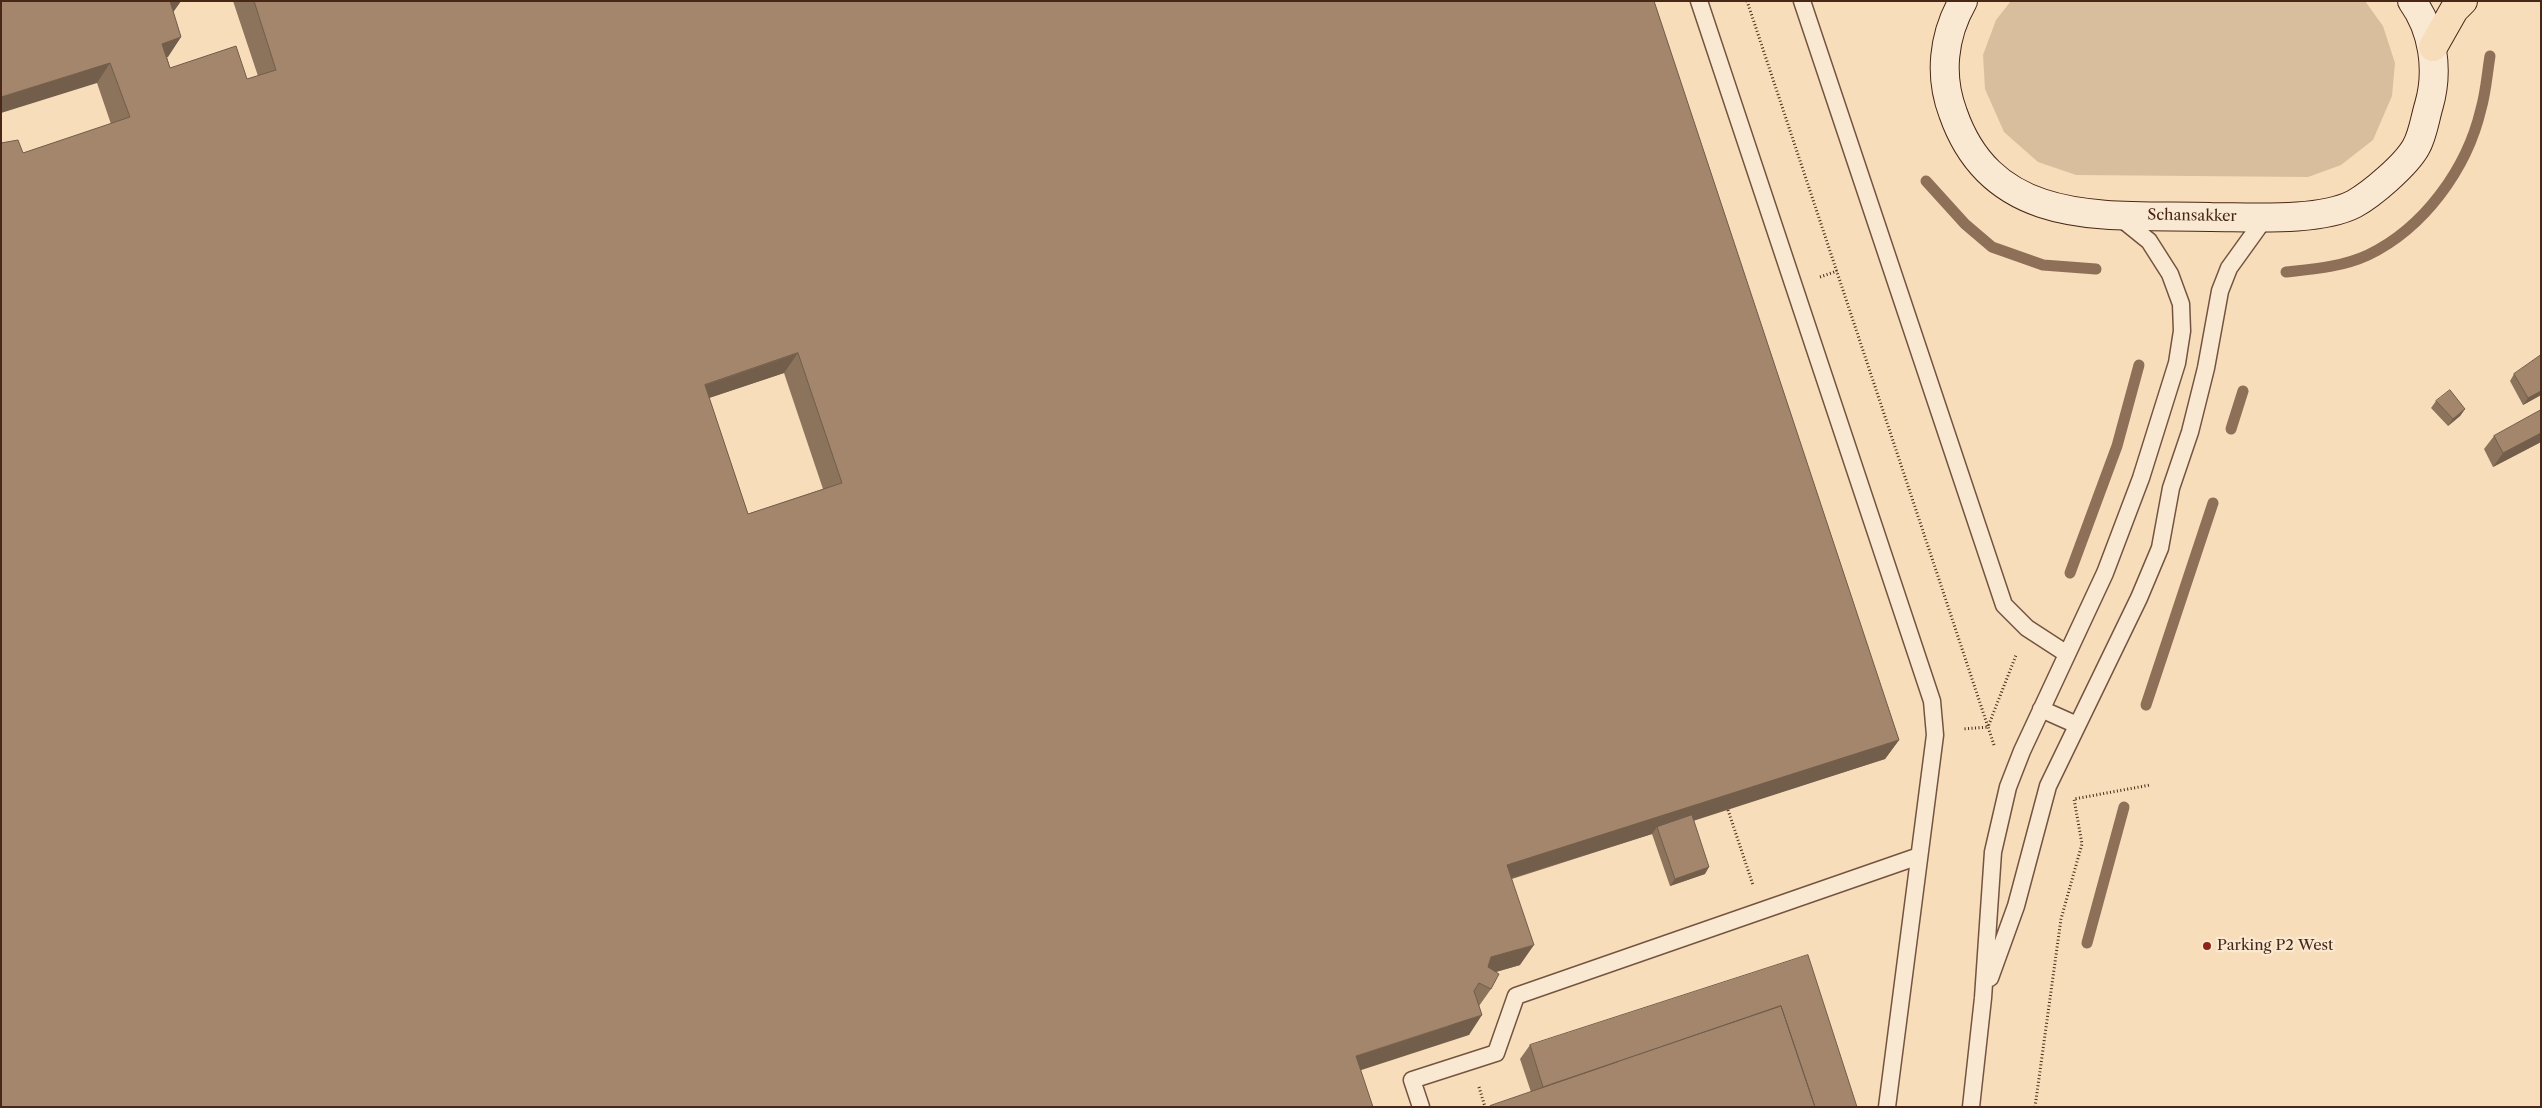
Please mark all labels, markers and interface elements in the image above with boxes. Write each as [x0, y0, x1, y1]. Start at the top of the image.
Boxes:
street label: Schansakker [2147, 206, 2237, 226]
place label: Parking P2 West [2217, 937, 2333, 955]
marker: Parking P2 West [2201, 940, 2213, 952]

